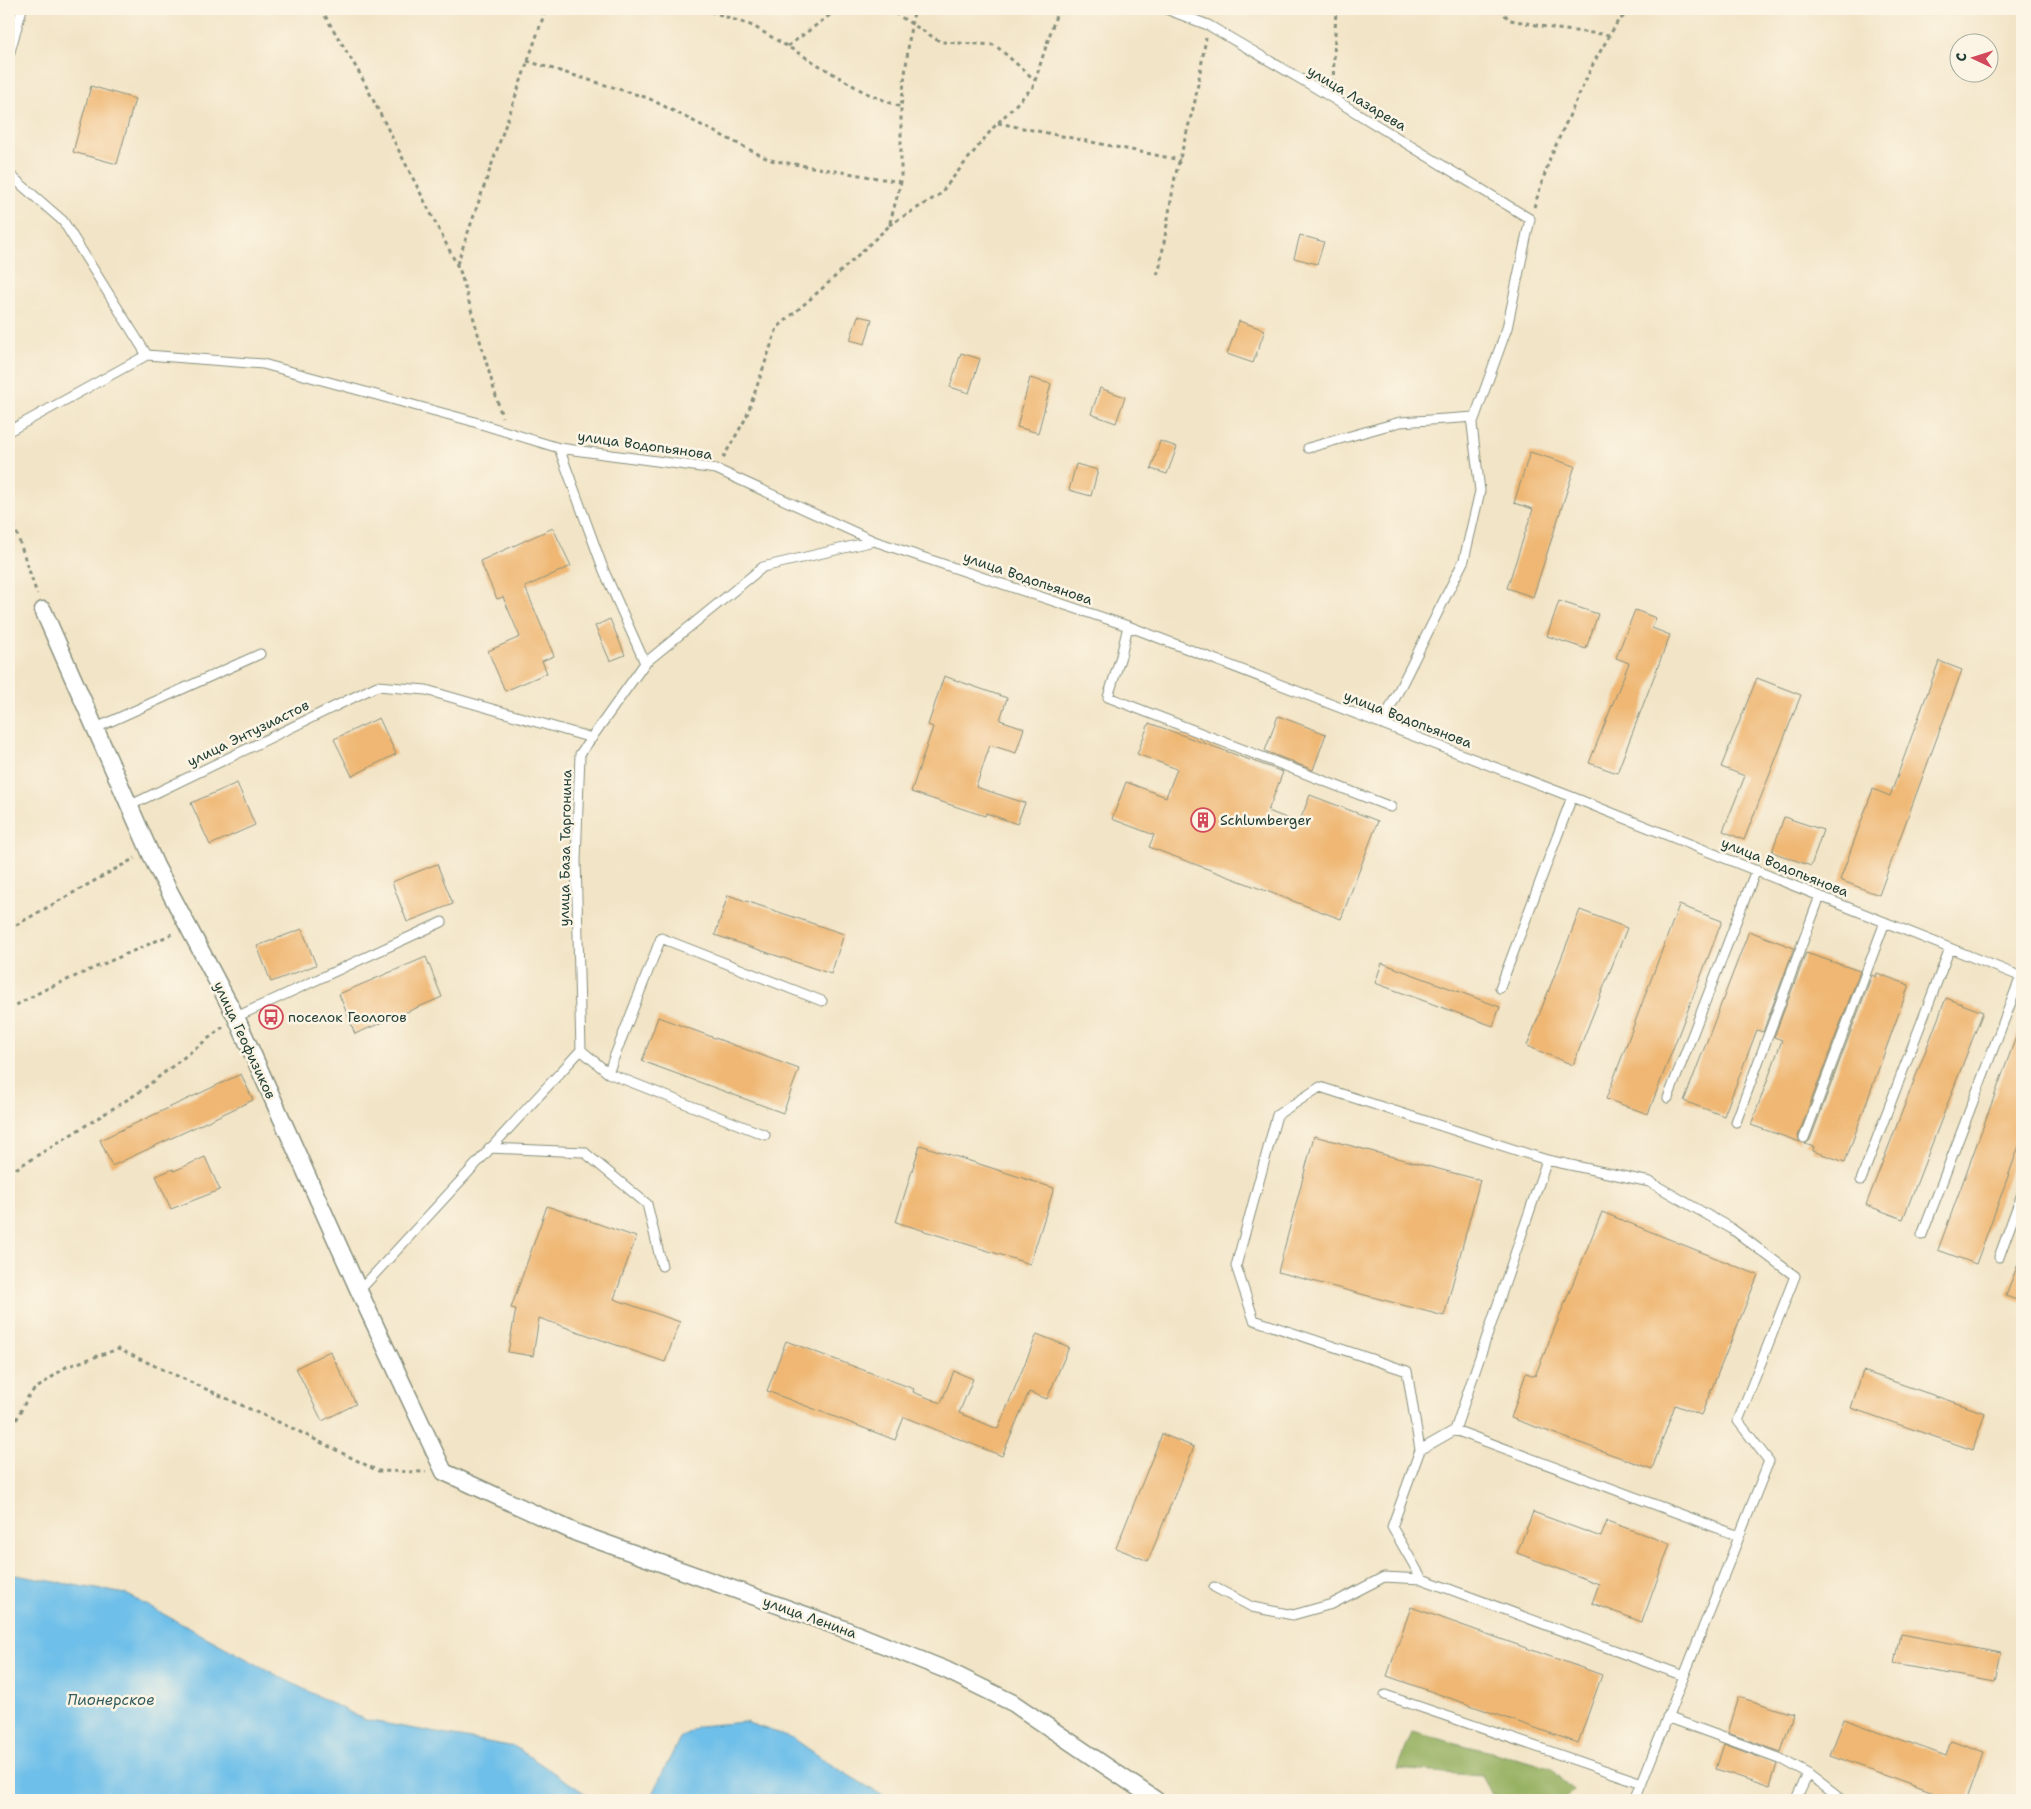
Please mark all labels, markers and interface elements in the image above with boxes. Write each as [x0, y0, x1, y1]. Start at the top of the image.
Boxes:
north arrow [1948, 32, 1998, 82]
text: С [1952, 52, 1970, 62]
street label: улица Лазарева [1304, 61, 1410, 135]
street label: улица Водопьянова [577, 427, 714, 463]
street label: улица Водопьянова [961, 547, 1095, 609]
street label: улица Водопьянова [1341, 686, 1475, 752]
street label: улица Энтузиастов [184, 696, 312, 770]
street label: улица База Таргонина [555, 769, 575, 927]
building icon: Schlumberger [1190, 807, 1216, 833]
place label: Schlumberger [1220, 811, 1312, 829]
street label: улица Водопьянова [1719, 833, 1852, 901]
street label: улица Геофизиков [210, 978, 280, 1102]
bus stop icon: поселок Геологов [258, 1004, 284, 1030]
place label: поселок Геологов [288, 1008, 407, 1026]
street label: улица Ленина [761, 1592, 860, 1642]
water label: Пионерское [67, 1690, 155, 1710]

